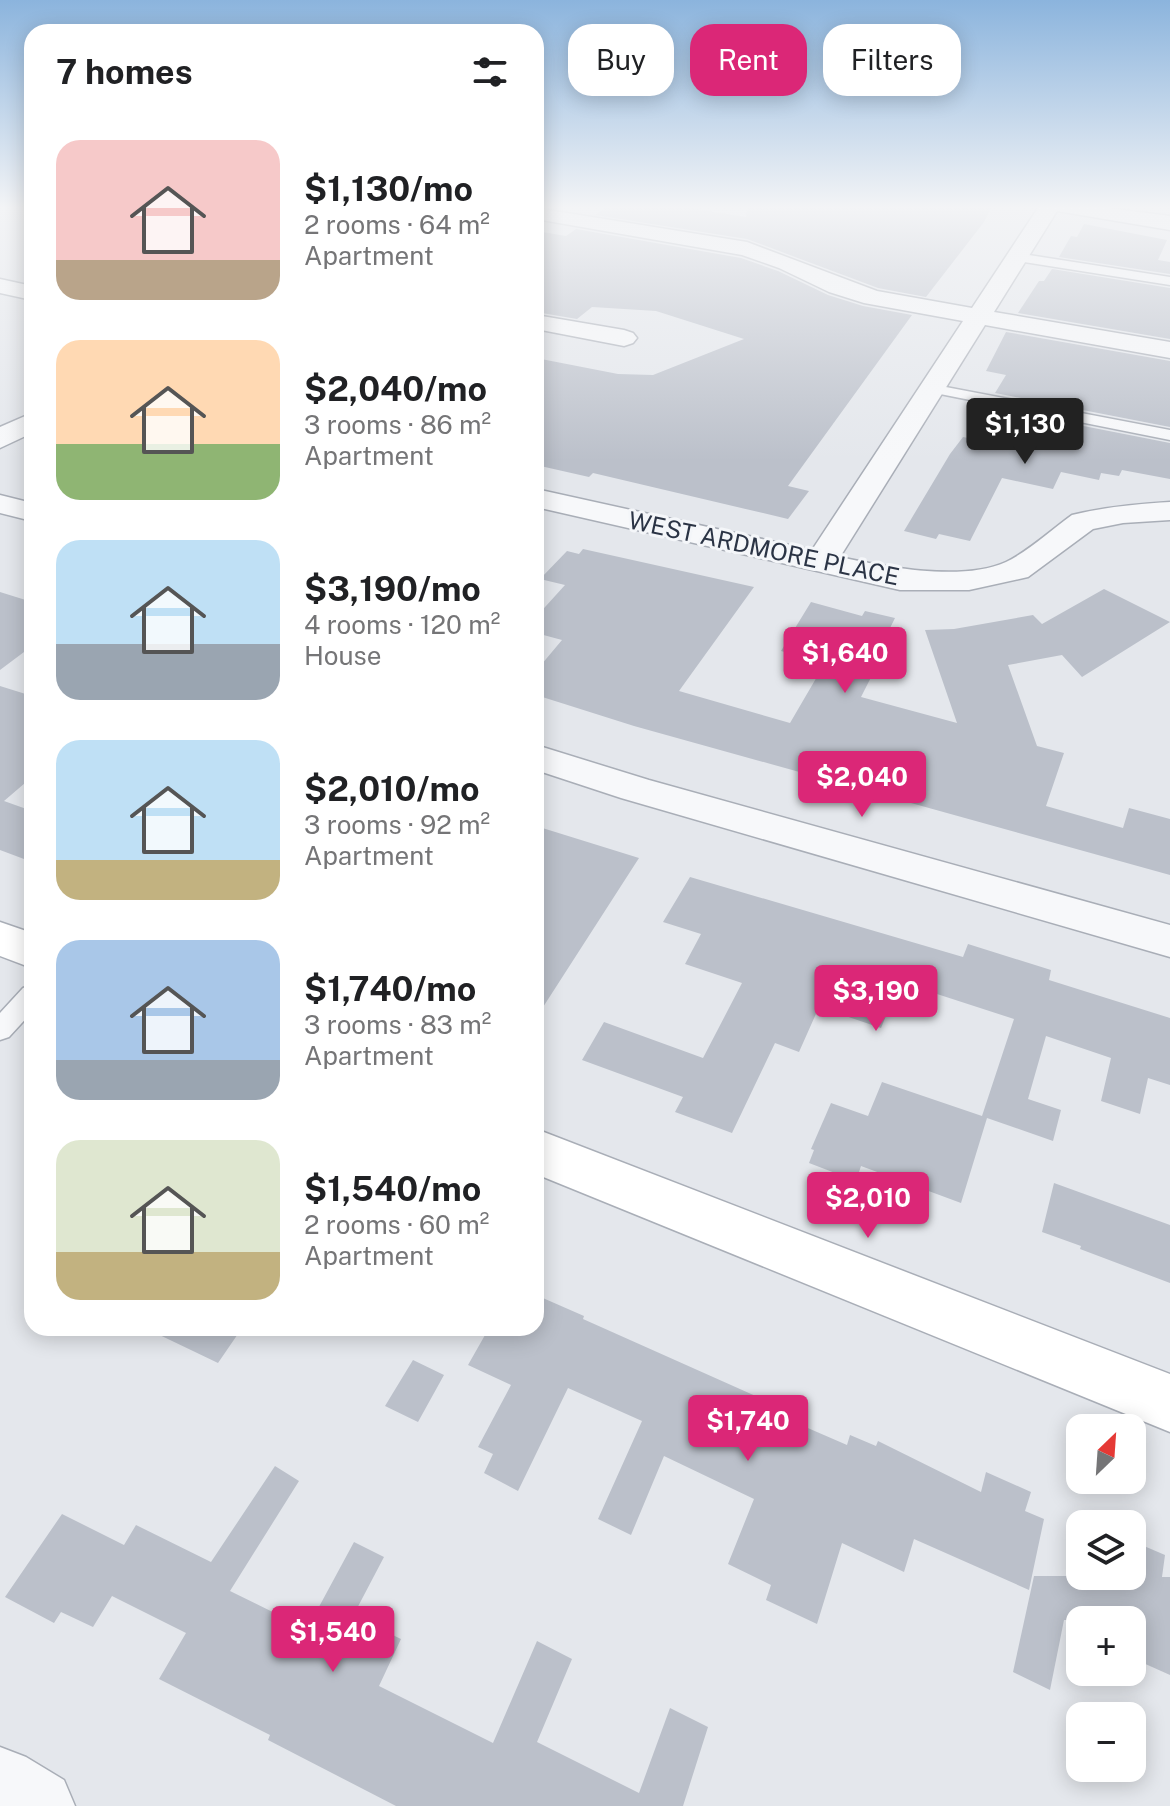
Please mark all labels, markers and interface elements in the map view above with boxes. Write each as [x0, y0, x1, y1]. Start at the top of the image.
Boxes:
chip: Buy [568, 24, 674, 96]
chip: Rent [690, 24, 807, 96]
chip: Filters [823, 24, 961, 96]
icon: filters [468, 50, 512, 94]
text: 7 homes [56, 52, 193, 92]
text: $1,130/mo [304, 169, 473, 209]
icon: home [120, 172, 216, 268]
text: 2 rooms · 64 m² [304, 209, 490, 240]
text: Apartment [304, 240, 434, 271]
text: $2,040/mo [304, 369, 487, 409]
icon: home [120, 372, 216, 468]
pin: $1,130 [960, 398, 1090, 466]
text: $1,130 [984, 408, 1066, 439]
text: 3 rooms · 86 m² [304, 409, 491, 440]
text: Apartment [304, 440, 434, 471]
street label: WEST ARDMORE PLACE [626, 506, 902, 590]
text: $3,190/mo [304, 569, 481, 609]
icon: home [120, 572, 216, 668]
text: 4 rooms · 120 m² [304, 609, 500, 640]
pin: $1,640 [780, 627, 910, 695]
text: $1,640 [802, 637, 888, 668]
text: House [304, 640, 381, 671]
pin: $2,040 [797, 751, 927, 819]
text: $2,040 [816, 761, 908, 792]
text: $2,010/mo [304, 769, 480, 809]
icon: home [120, 772, 216, 868]
text: 3 rooms · 92 m² [304, 809, 490, 840]
text: Apartment [304, 840, 434, 871]
pin: $3,190 [811, 965, 941, 1033]
text: $1,740/mo [304, 969, 476, 1009]
icon: home [120, 972, 216, 1068]
text: $3,190 [832, 975, 920, 1006]
text: 3 rooms · 83 m² [304, 1009, 491, 1040]
text: Apartment [304, 1040, 434, 1071]
text: $1,540/mo [304, 1169, 481, 1209]
icon: home [120, 1172, 216, 1268]
pin: $2,010 [803, 1172, 933, 1240]
text: $2,010 [825, 1182, 911, 1213]
text: 2 rooms · 60 m² [304, 1209, 489, 1240]
text: Apartment [304, 1240, 434, 1271]
pin: $1,740 [683, 1395, 813, 1463]
text: $1,740 [706, 1405, 790, 1436]
north arrow [1066, 1414, 1146, 1494]
map controls [1066, 1414, 1146, 1782]
button: layers [1066, 1510, 1146, 1590]
pin: $1,540 [268, 1606, 398, 1674]
button: + [1066, 1606, 1146, 1686]
text: $1,540 [289, 1616, 377, 1647]
button: − [1066, 1702, 1146, 1782]

